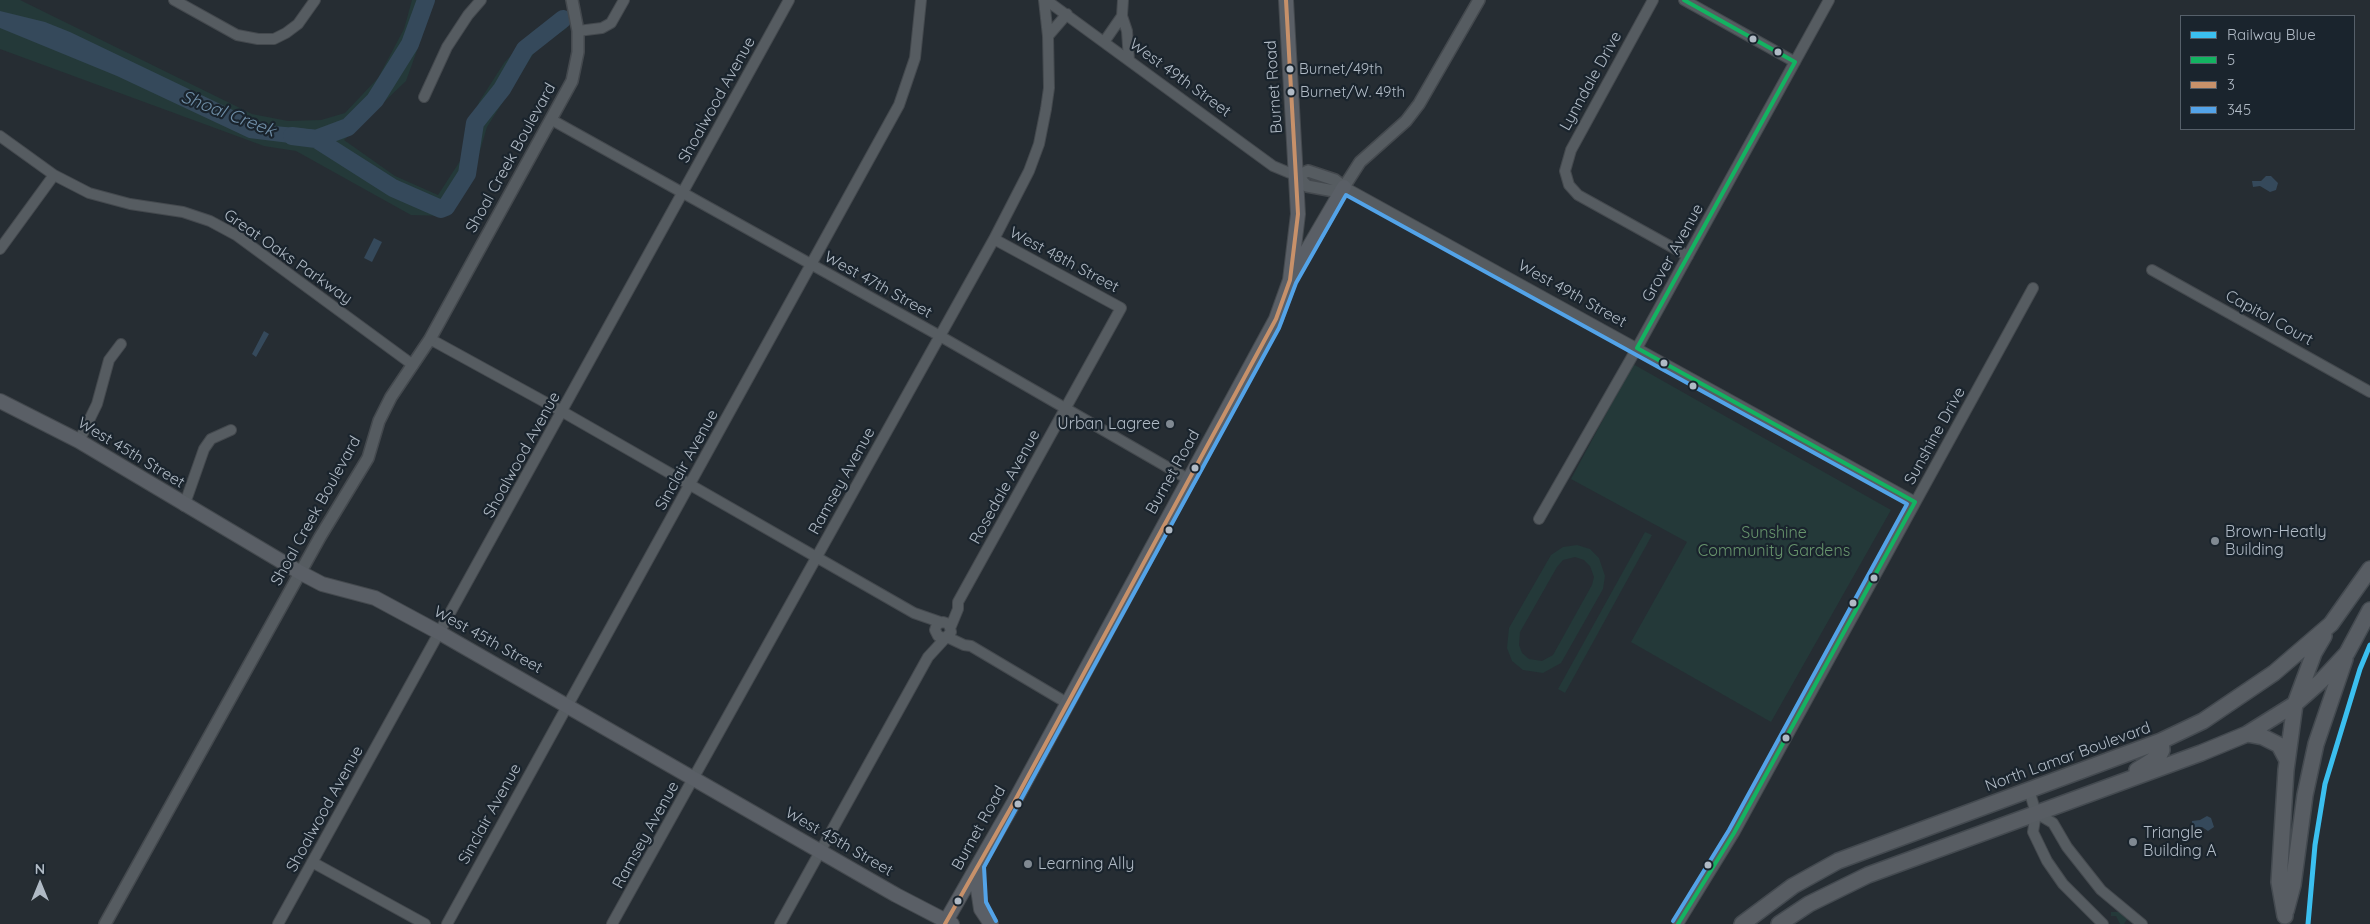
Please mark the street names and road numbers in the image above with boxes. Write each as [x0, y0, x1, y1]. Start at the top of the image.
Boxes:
street label: Lynndale Drive [1556, 28, 1626, 134]
street label: Shoalwood Avenue [674, 34, 760, 166]
street label: West 49th Street [1125, 35, 1235, 121]
street label: Burnet Road [1261, 40, 1287, 134]
street label: Shoal Creek Boulevard [462, 80, 560, 236]
street label: Grover Avenue [1638, 201, 1708, 305]
street label: Great Oaks Parkway [220, 205, 356, 309]
street label: West 48th Street [1006, 223, 1122, 297]
street label: West 47th Street [821, 247, 935, 323]
street label: West 49th Street [1514, 256, 1630, 332]
street label: Capitol Court [2222, 286, 2316, 350]
street label: Sunshine Drive [1900, 384, 1970, 488]
street label: Shoalwood Avenue [479, 389, 565, 521]
street label: Sinclair Avenue [651, 406, 723, 514]
street label: West 45th Street [74, 414, 188, 492]
street label: Ramsey Avenue [805, 424, 879, 538]
street label: Rosedale Avenue [966, 426, 1044, 548]
street label: Burnet Road [1142, 426, 1204, 518]
street label: Shoal Creek Boulevard [267, 433, 365, 589]
street label: West 45th Street [430, 602, 546, 678]
street label: North Lamar Boulevard [1983, 718, 2153, 796]
street label: Shoalwood Avenue [282, 743, 368, 875]
street label: Sinclair Avenue [454, 760, 526, 868]
street label: Ramsey Avenue [609, 778, 683, 892]
street label: Burnet Road [948, 782, 1010, 874]
street label: West 45th Street [782, 803, 896, 881]

